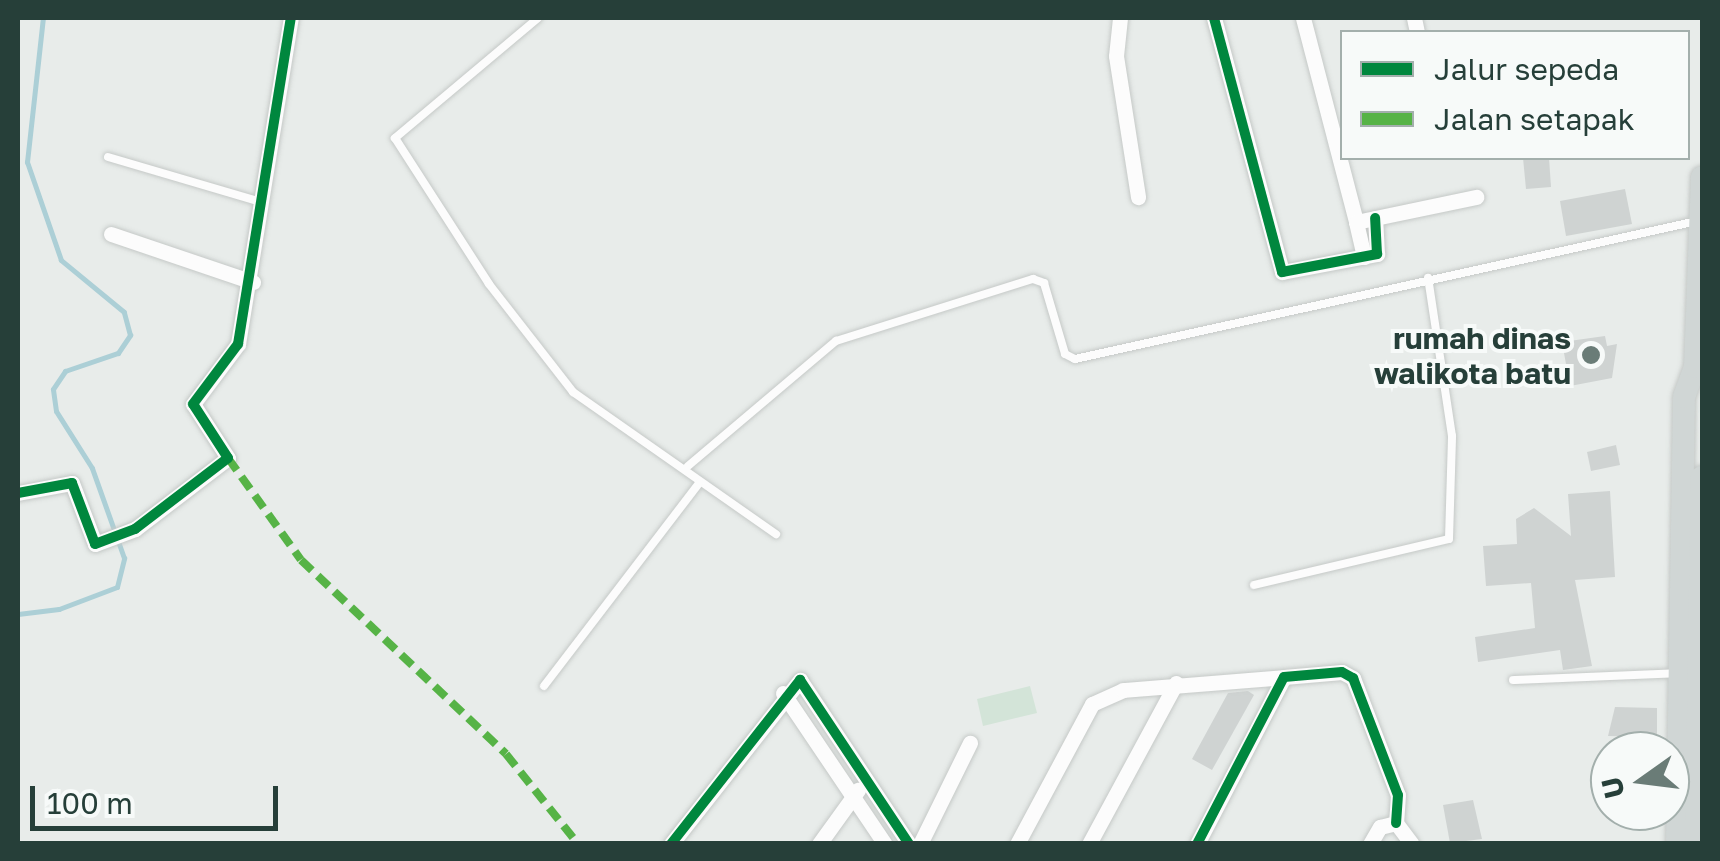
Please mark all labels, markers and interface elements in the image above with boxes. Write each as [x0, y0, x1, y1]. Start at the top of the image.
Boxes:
legend [1340, 30, 1690, 160]
text: Jalur sepeda [1434, 51, 1619, 87]
text: Jalan setapak [1434, 101, 1635, 137]
place label: rumah dinas walikota batu [1374, 320, 1571, 390]
marker: rumah dinas walikota batu [1580, 344, 1602, 366]
north arrow [1590, 731, 1690, 831]
scale bar [35, 766, 282, 828]
text: U [1594, 774, 1631, 802]
text: 100 m [47, 785, 133, 821]

